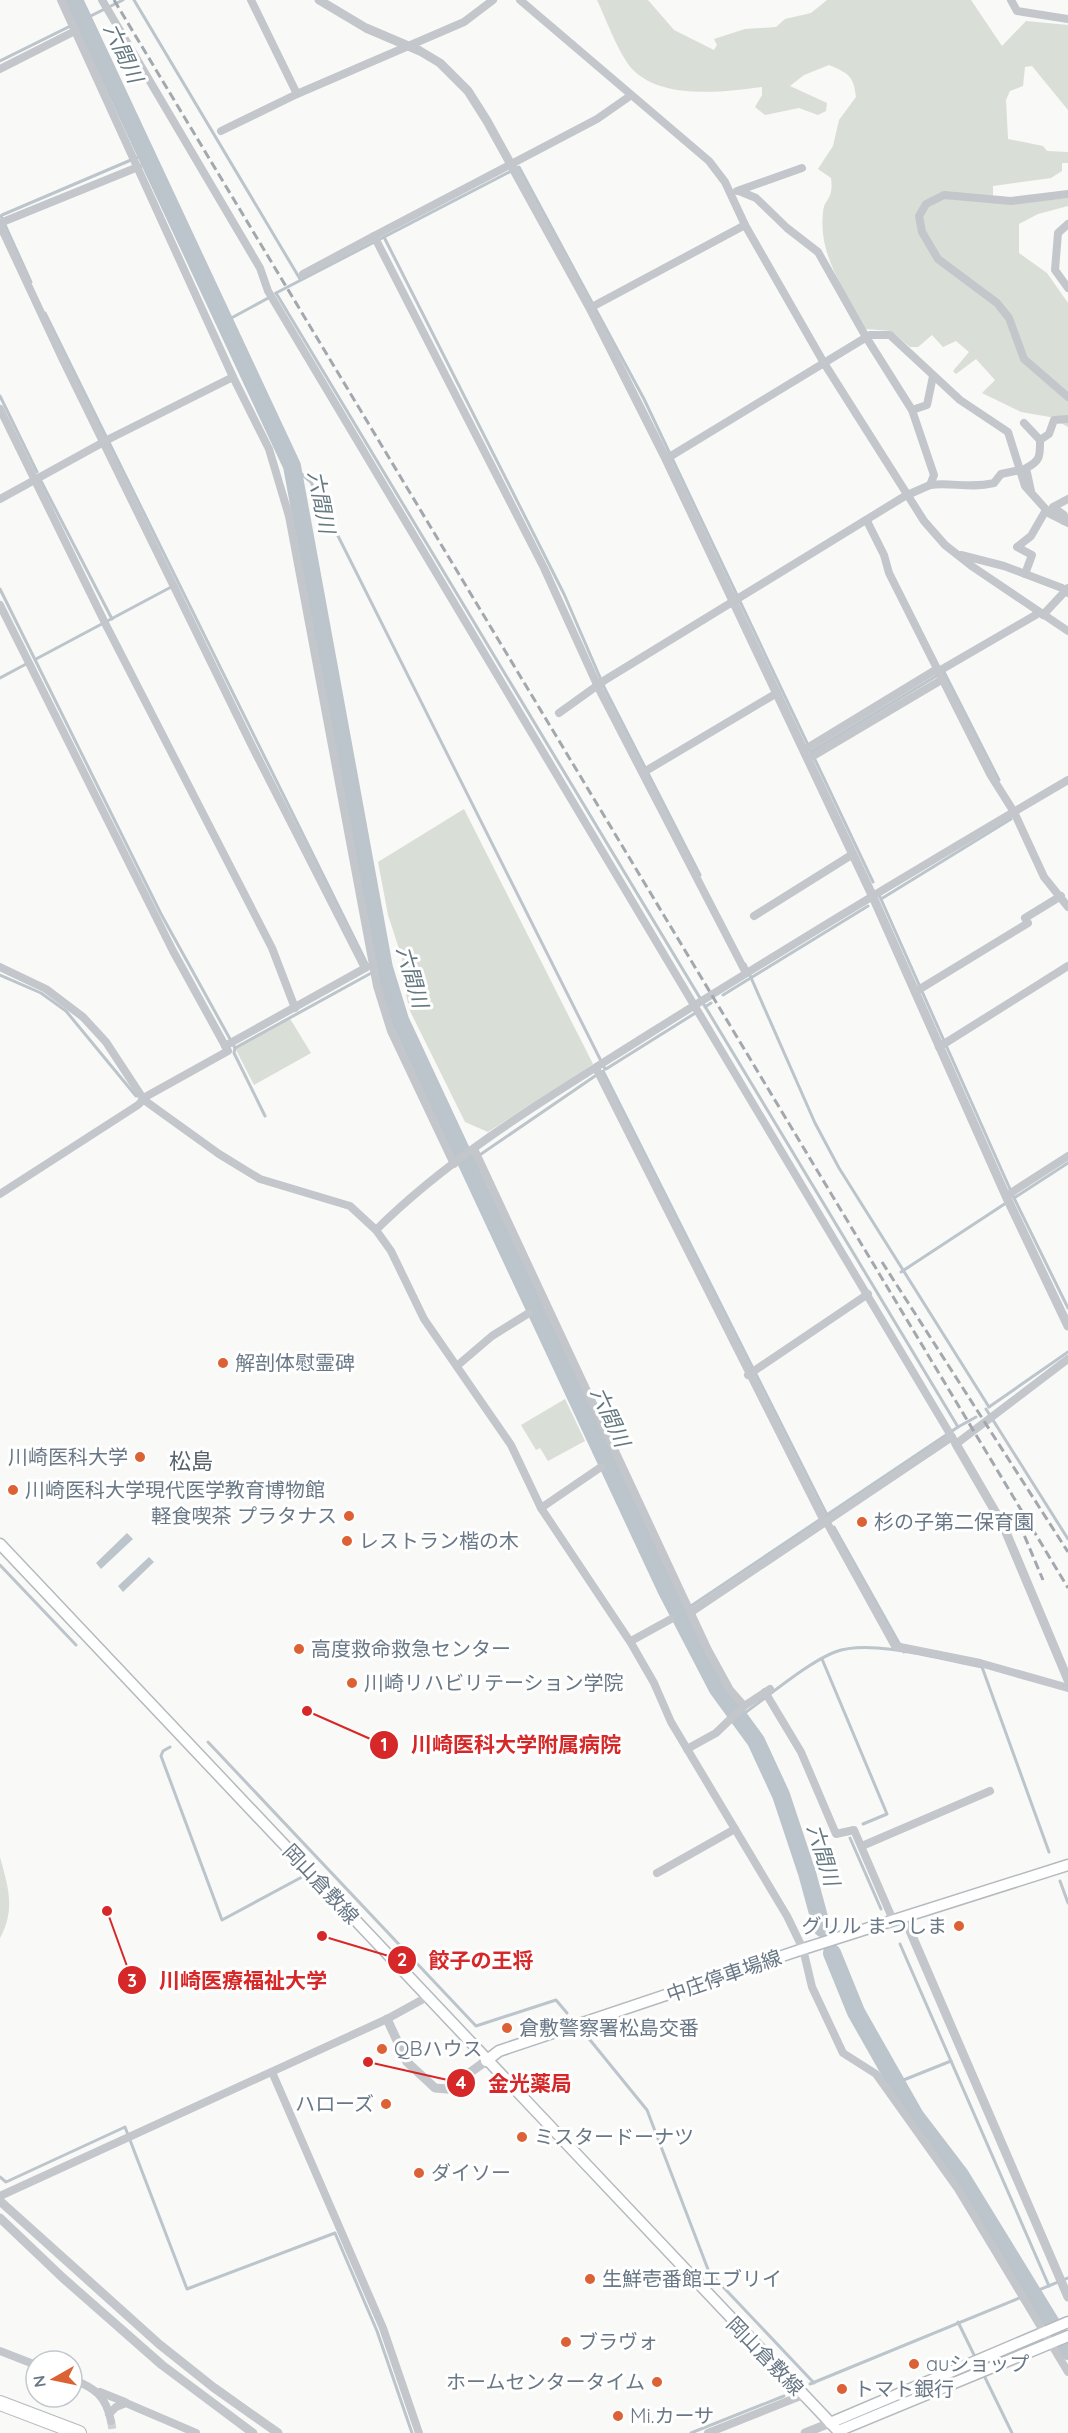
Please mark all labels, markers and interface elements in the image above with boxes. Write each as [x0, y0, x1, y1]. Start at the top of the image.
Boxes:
water label: 六間川 [99, 19, 150, 88]
water label: 六間川 [303, 468, 341, 537]
water label: 六間川 [392, 943, 435, 1013]
place label: 解剖体慰霊碑 [235, 1350, 355, 1375]
marker: 解剖体慰霊碑 [216, 1356, 230, 1370]
water label: 六間川 [586, 1383, 637, 1452]
place label: 川崎医科大学 [8, 1444, 128, 1469]
district label: 松島 [169, 1447, 213, 1475]
marker: 川崎医科大学 [133, 1450, 147, 1464]
place label: 川崎医科大学現代医学教育博物館 [25, 1477, 325, 1502]
marker: 川崎医科大学現代医学教育博物館 [6, 1483, 20, 1497]
place label: 軽食喫茶 プラタナス [152, 1503, 337, 1528]
marker: 軽食喫茶 プラタナス [342, 1509, 356, 1523]
place label: 杉の子第二保育園 [874, 1509, 1034, 1534]
marker: 杉の子第二保育園 [855, 1515, 869, 1529]
place label: レストラン楷の木 [359, 1528, 519, 1553]
marker: レストラン楷の木 [340, 1534, 354, 1548]
place label: 高度救命救急センター [311, 1636, 511, 1661]
marker: 高度救命救急センター [292, 1642, 306, 1656]
place label: 川崎リハビリテーション学院 [364, 1670, 624, 1695]
marker: 川崎リハビリテーション学院 [345, 1676, 359, 1690]
callout: 川崎医科大学附属病院 [369, 1725, 633, 1764]
text: 川崎医科大学附属病院 [411, 1731, 621, 1757]
text: 1 [380, 1733, 388, 1756]
water label: 六間川 [802, 1821, 846, 1891]
street label: 岡山倉敷線 [278, 1839, 365, 1929]
place label: グリル まつしま [802, 1913, 947, 1938]
marker: グリル まつしま [952, 1919, 966, 1933]
callout: 餃子の王将 [387, 1941, 546, 1980]
street label: 中庄停車場線 [663, 1944, 785, 2007]
text: 餃子の王将 [429, 1947, 534, 1973]
text: 2 [397, 1948, 407, 1971]
callout: 川崎医療福祉大学 [117, 1961, 339, 2000]
text: 川崎医療福祉大学 [159, 1967, 327, 1993]
text: 3 [127, 1969, 137, 1992]
place label: 倉敷警察署松島交番 [519, 2015, 699, 2040]
marker: 倉敷警察署松島交番 [500, 2021, 514, 2035]
place label: QBハウス [394, 2036, 483, 2061]
marker: QBハウス [375, 2042, 389, 2056]
callout: 金光薬局 [446, 2064, 584, 2103]
text: 金光薬局 [488, 2070, 572, 2096]
text: 4 [456, 2071, 467, 2094]
place label: ハローズ [295, 2091, 374, 2116]
marker: ハローズ [379, 2097, 393, 2111]
place label: ミスタードーナツ [534, 2124, 694, 2149]
marker: ミスタードーナツ [515, 2130, 529, 2144]
place label: ダイソー [431, 2160, 511, 2185]
marker: ダイソー [412, 2166, 426, 2180]
place label: 生鮮壱番館エブリイ [602, 2266, 782, 2291]
marker: 生鮮壱番館エブリイ [583, 2272, 597, 2286]
street label: 岡山倉敷線 [722, 2311, 809, 2400]
place label: ブラヴォ [578, 2329, 658, 2354]
marker: ブラヴォ [559, 2335, 573, 2349]
north arrow [24, 2349, 84, 2409]
place label: auショップ [926, 2351, 1029, 2376]
marker: auショップ [907, 2357, 921, 2371]
place label: ホームセンタータイム [446, 2369, 645, 2394]
text: N [28, 2374, 50, 2389]
marker: ホームセンタータイム [650, 2375, 664, 2389]
place label: トマト銀行 [854, 2376, 954, 2401]
marker: トマト銀行 [835, 2382, 849, 2396]
place label: Mi.カーサ [630, 2403, 714, 2428]
marker: Mi.カーサ [611, 2409, 625, 2423]

